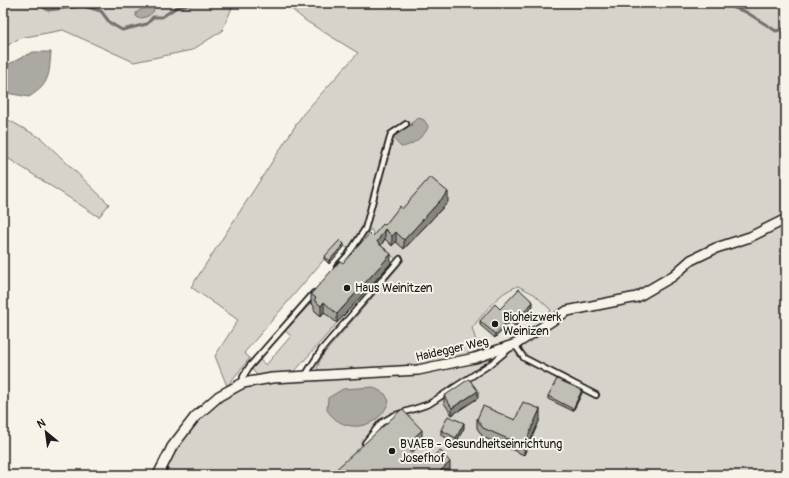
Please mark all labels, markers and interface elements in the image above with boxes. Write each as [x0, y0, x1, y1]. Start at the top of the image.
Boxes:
place label: Haus Weinitzen [355, 281, 433, 296]
marker: Haus Weinitzen [342, 283, 352, 293]
place label: Bioheizwerk Weinizen [503, 310, 562, 339]
marker: Bioheizwerk Weinizen [490, 319, 500, 329]
street label: Haidegger Weg [414, 334, 490, 365]
north arrow [26, 412, 66, 452]
text: N [35, 416, 48, 431]
place label: BVAEB - Gesundheitseinrichtung Josefhof [400, 437, 562, 466]
marker: BVAEB - Gesundheitseinrichtung Josefhof [387, 446, 397, 456]

